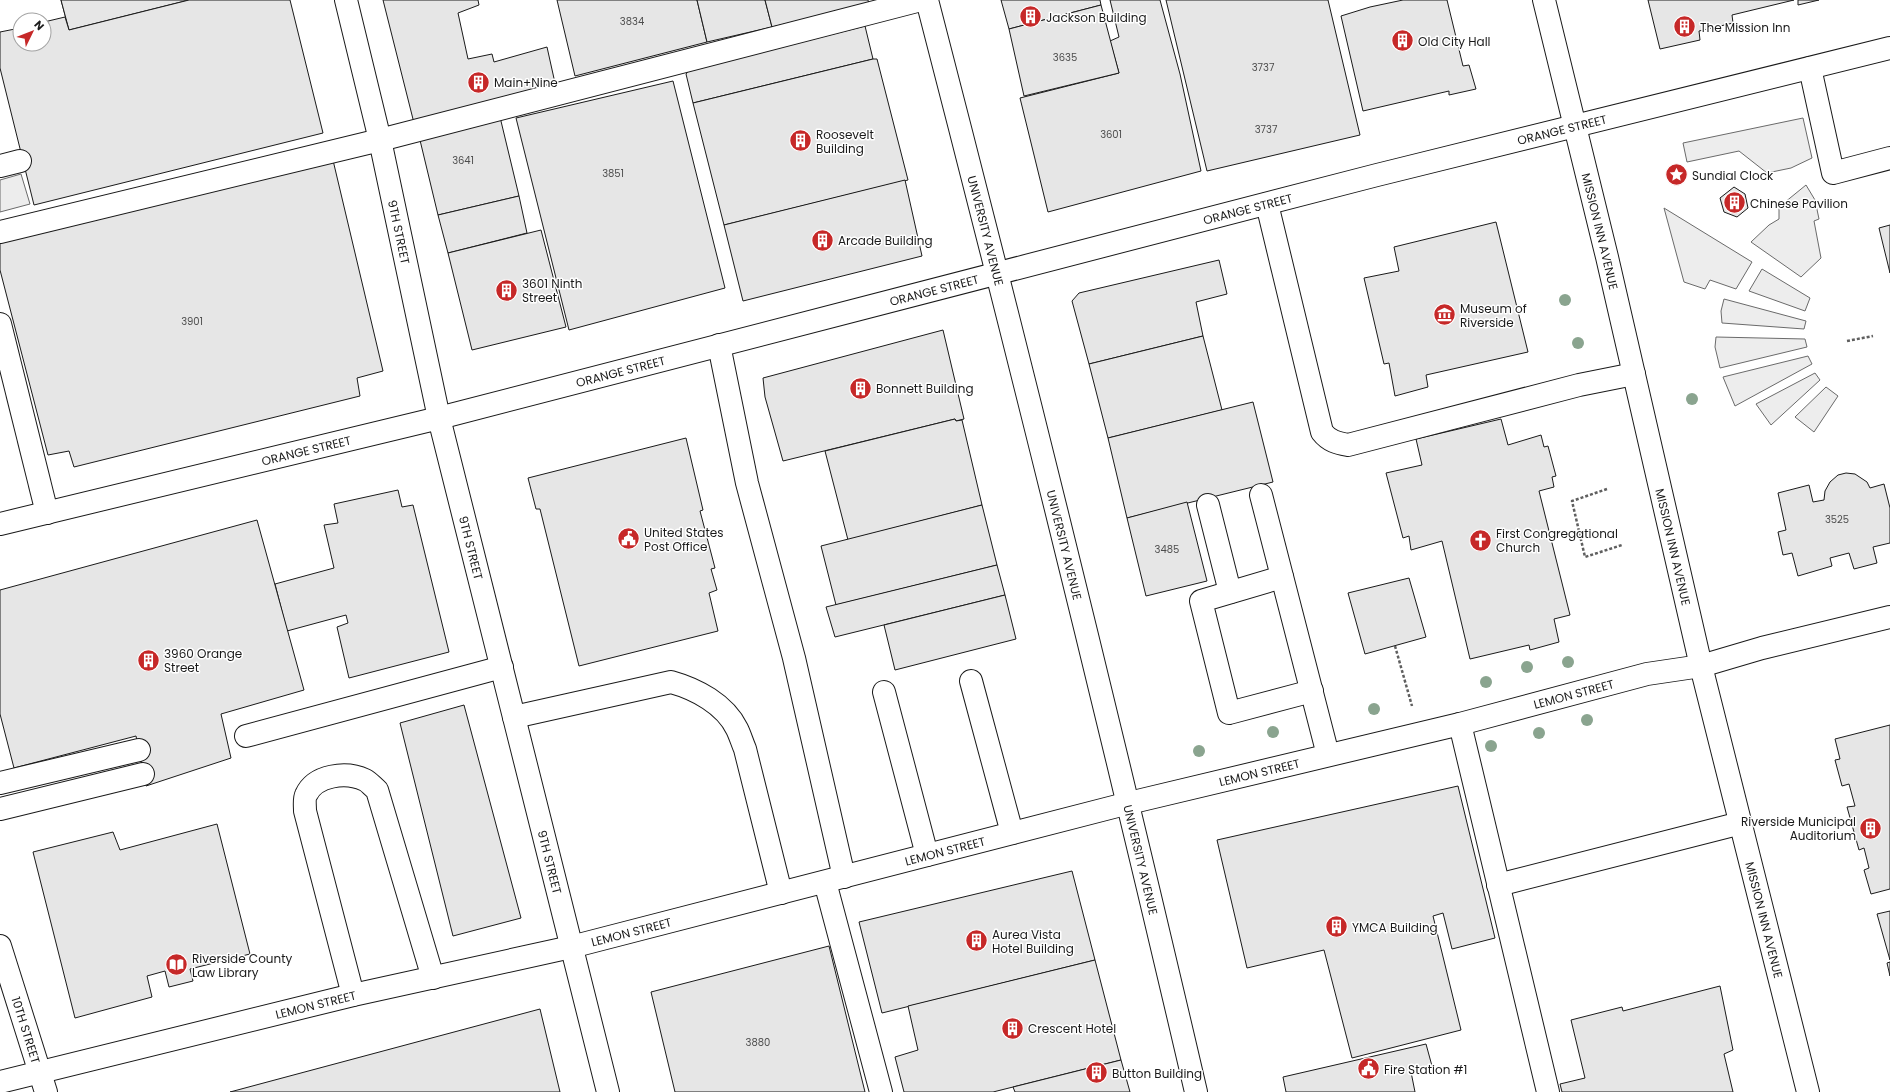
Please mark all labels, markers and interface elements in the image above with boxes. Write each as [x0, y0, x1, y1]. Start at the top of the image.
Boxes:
building icon: Jackson Building [1018, 4, 1044, 30]
place label: Jackson Building [1046, 9, 1147, 26]
north arrow [12, 12, 52, 52]
house number: 3834 [620, 14, 644, 29]
building icon: The Mission Inn [1672, 14, 1698, 40]
text: N [31, 17, 48, 34]
place label: The Mission Inn [1700, 19, 1790, 36]
building icon: Old City Hall [1389, 28, 1415, 54]
place label: Old City Hall [1418, 33, 1491, 50]
house number: 3635 [1053, 50, 1077, 65]
house number: 3737 [1252, 60, 1275, 75]
building icon: Main+Nine [466, 69, 492, 95]
place label: Main+Nine [494, 74, 558, 91]
street label: ORANGE STREET [1515, 110, 1609, 149]
house number: 3737 [1255, 122, 1278, 137]
place label: Roosevelt Building [816, 126, 874, 157]
house number: 3601 [1100, 127, 1122, 142]
building icon: Roosevelt Building [787, 128, 813, 154]
house number: 3641 [452, 153, 474, 168]
place icon: Sundial Clock [1663, 162, 1689, 188]
house number: 3851 [602, 166, 624, 181]
place label: Sundial Clock [1692, 167, 1774, 184]
street label: MISSION INN AVENUE [1578, 171, 1623, 291]
street label: UNIVERSITY AVENUE [964, 174, 1008, 287]
street label: ORANGE STREET [1201, 189, 1295, 228]
building icon: Chinese Pavilion [1721, 190, 1747, 216]
place label: Chinese Pavilion [1750, 195, 1848, 212]
street label: 9TH STREET [384, 198, 415, 266]
building icon: Arcade Building [810, 227, 836, 253]
place label: Arcade Building [838, 232, 933, 249]
street label: ORANGE STREET [888, 270, 981, 309]
place label: 3601 Ninth Street [522, 275, 582, 306]
building icon: 3601 Ninth Street [494, 277, 520, 303]
place label: Museum of Riverside [1460, 300, 1527, 331]
museum icon: Museum of Riverside [1432, 302, 1458, 328]
house number: 3901 [181, 314, 203, 329]
street label: ORANGE STREET [574, 351, 667, 391]
building icon: Bonnett Building [847, 375, 873, 401]
place label: Bonnett Building [876, 380, 974, 397]
street label: ORANGE STREET [260, 431, 353, 469]
street label: MISSION INN AVENUE [1652, 487, 1695, 607]
street label: UNIVERSITY AVENUE [1043, 488, 1087, 602]
house number: 3525 [1825, 512, 1849, 527]
street label: 9TH STREET [455, 514, 488, 582]
place label: United States Post Office [644, 524, 723, 555]
place label: First Congregational Church [1496, 525, 1618, 556]
public building icon: United States Post Office [615, 526, 641, 552]
church icon: First Congregational Church [1467, 527, 1493, 553]
house number: 3485 [1155, 542, 1179, 557]
place label: 3960 Orange Street [164, 645, 242, 676]
building icon: 3960 Orange Street [135, 647, 161, 673]
street label: LEMON STREET [1532, 675, 1616, 712]
street label: LEMON STREET [1217, 754, 1302, 790]
street label: UNIVERSITY AVENUE [1120, 803, 1163, 917]
place label: Riverside Municipal Auditorium [1741, 813, 1856, 844]
building icon: Riverside Municipal Auditorium [1858, 815, 1884, 841]
street label: 9TH STREET [534, 828, 567, 896]
street label: LEMON STREET [903, 832, 987, 869]
street label: MISSION INN AVENUE [1742, 860, 1788, 980]
street label: LEMON STREET [589, 913, 674, 950]
building icon: YMCA Building [1324, 914, 1350, 940]
place label: YMCA Building [1352, 919, 1438, 936]
place label: Aurea Vista Hotel Building [992, 926, 1074, 957]
building icon: Aurea Vista Hotel Building [964, 928, 990, 954]
place label: Riverside County Law Library [192, 950, 293, 981]
library icon: Riverside County Law Library [164, 952, 190, 978]
street label: LEMON STREET [274, 986, 358, 1022]
street label: 10TH STREET [8, 994, 45, 1066]
building icon: Crescent Hotel [1000, 1015, 1026, 1041]
place label: Crescent Hotel [1028, 1020, 1116, 1037]
house number: 3880 [746, 1035, 770, 1050]
public building icon: Fire Station #1 [1355, 1056, 1381, 1082]
building icon: Button Building [1083, 1060, 1109, 1086]
place label: Fire Station #1 [1384, 1061, 1467, 1078]
place label: Button Building [1112, 1065, 1202, 1082]

